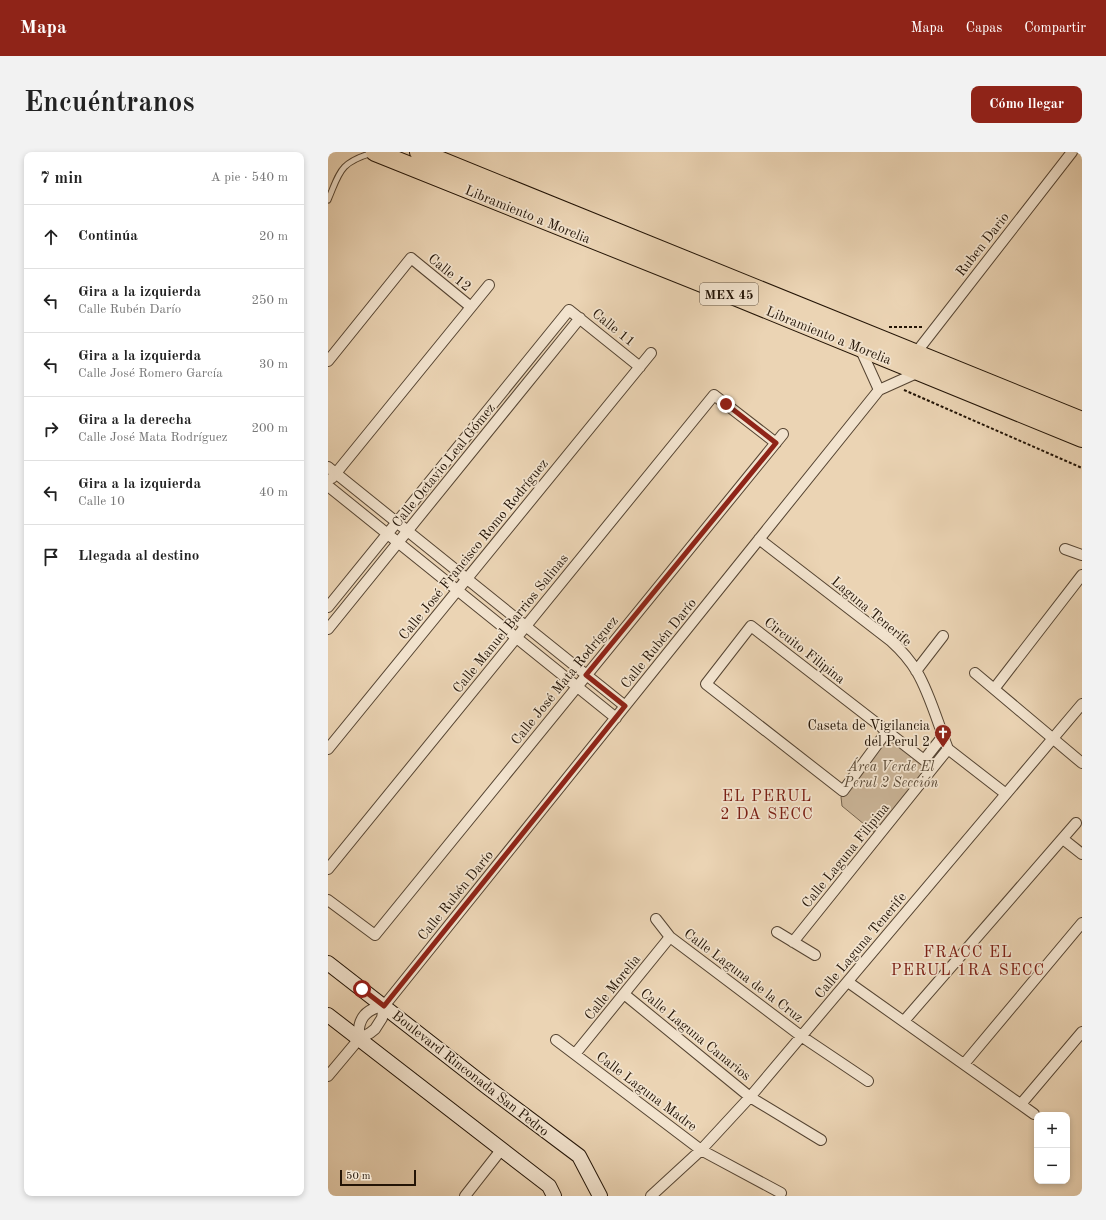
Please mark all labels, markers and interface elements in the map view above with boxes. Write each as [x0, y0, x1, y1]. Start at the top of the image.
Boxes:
text: Mapa [20, 19, 67, 38]
text: Mapa [911, 21, 944, 35]
text: Capas [966, 21, 1002, 35]
text: Compartir [1024, 21, 1086, 35]
button: Cómo llegar [971, 86, 1082, 123]
text: Encuéntranos [24, 90, 194, 118]
text: 7 min [40, 170, 83, 187]
text: A pie · 540 m [211, 171, 288, 184]
street label: Libramiento a Morelia [463, 183, 592, 247]
street label: Ruben Dario [954, 210, 1012, 279]
icon: ahead [40, 226, 62, 248]
text: Continúa [78, 229, 138, 244]
text: 20 m [259, 230, 288, 243]
street label: Calle 12 [425, 251, 473, 294]
road number: MEX 45 [700, 283, 758, 305]
text: Gira a la izquierda [78, 285, 201, 300]
icon: left [40, 290, 62, 312]
text: 250 m [251, 294, 288, 307]
text: Calle Rubén Darío [78, 303, 181, 316]
street label: Libramiento a Morelia [764, 304, 893, 368]
street label: Calle 11 [589, 306, 637, 349]
text: Gira a la izquierda [78, 349, 201, 364]
icon: left [40, 354, 62, 376]
text: 30 m [259, 358, 288, 371]
text: Calle José Romero García [78, 367, 223, 380]
route end [717, 395, 735, 413]
street label: Calle Octavio Leal Gómez [390, 401, 498, 530]
text: Gira a la derecha [78, 413, 192, 428]
icon: right [40, 418, 62, 440]
text: 200 m [251, 422, 288, 435]
text: Calle José Mata Rodríguez [78, 431, 227, 444]
street label: Calle José Francisco Romo Rodríguez [397, 457, 551, 643]
text: Gira a la izquierda [78, 477, 201, 492]
icon: left [40, 482, 62, 504]
text: 40 m [259, 486, 288, 499]
text: Calle 10 [78, 495, 125, 508]
icon: arrive [40, 546, 62, 568]
text: Llegada al destino [78, 549, 199, 564]
street label: Calle Manuel Barrios Salinas [450, 551, 571, 696]
street label: Laguna Tenerife [829, 574, 914, 649]
street label: Calle Rubén Darío [618, 596, 699, 691]
street label: Calle José Mata Rodríguez [509, 614, 621, 748]
street label: Circuito Filipina [761, 615, 848, 687]
place label: Caseta de Vigilancia del Perul 2 [807, 719, 930, 749]
church icon: Caseta de Vigilancia del Perul 2 [933, 723, 953, 748]
park label: Área Verde El Perul 2 Sección [843, 757, 938, 790]
district label: EL PERUL 2 DA SECC [720, 789, 814, 823]
street label: Calle Laguna Filipina [799, 801, 892, 911]
street label: Calle Rubén Darío [415, 848, 496, 943]
street label: Calle Laguna Tenerife [812, 890, 909, 1001]
street label: Calle Laguna de la Cruz [681, 927, 806, 1025]
district label: FRACC EL PERUL 1RA SECC [891, 945, 1045, 979]
street label: Calle Morelia [582, 952, 643, 1023]
route start [353, 980, 371, 998]
street label: Calle Laguna Canarios [638, 986, 753, 1083]
street label: Boulevard Rinconada San Pedro [389, 1008, 551, 1139]
street label: Calle Laguna Madre [593, 1049, 699, 1134]
map controls [1034, 1112, 1070, 1184]
button: + [1034, 1112, 1070, 1148]
button: − [1034, 1148, 1070, 1184]
scale bar [340, 1168, 416, 1187]
text: 50 m [346, 1171, 371, 1182]

